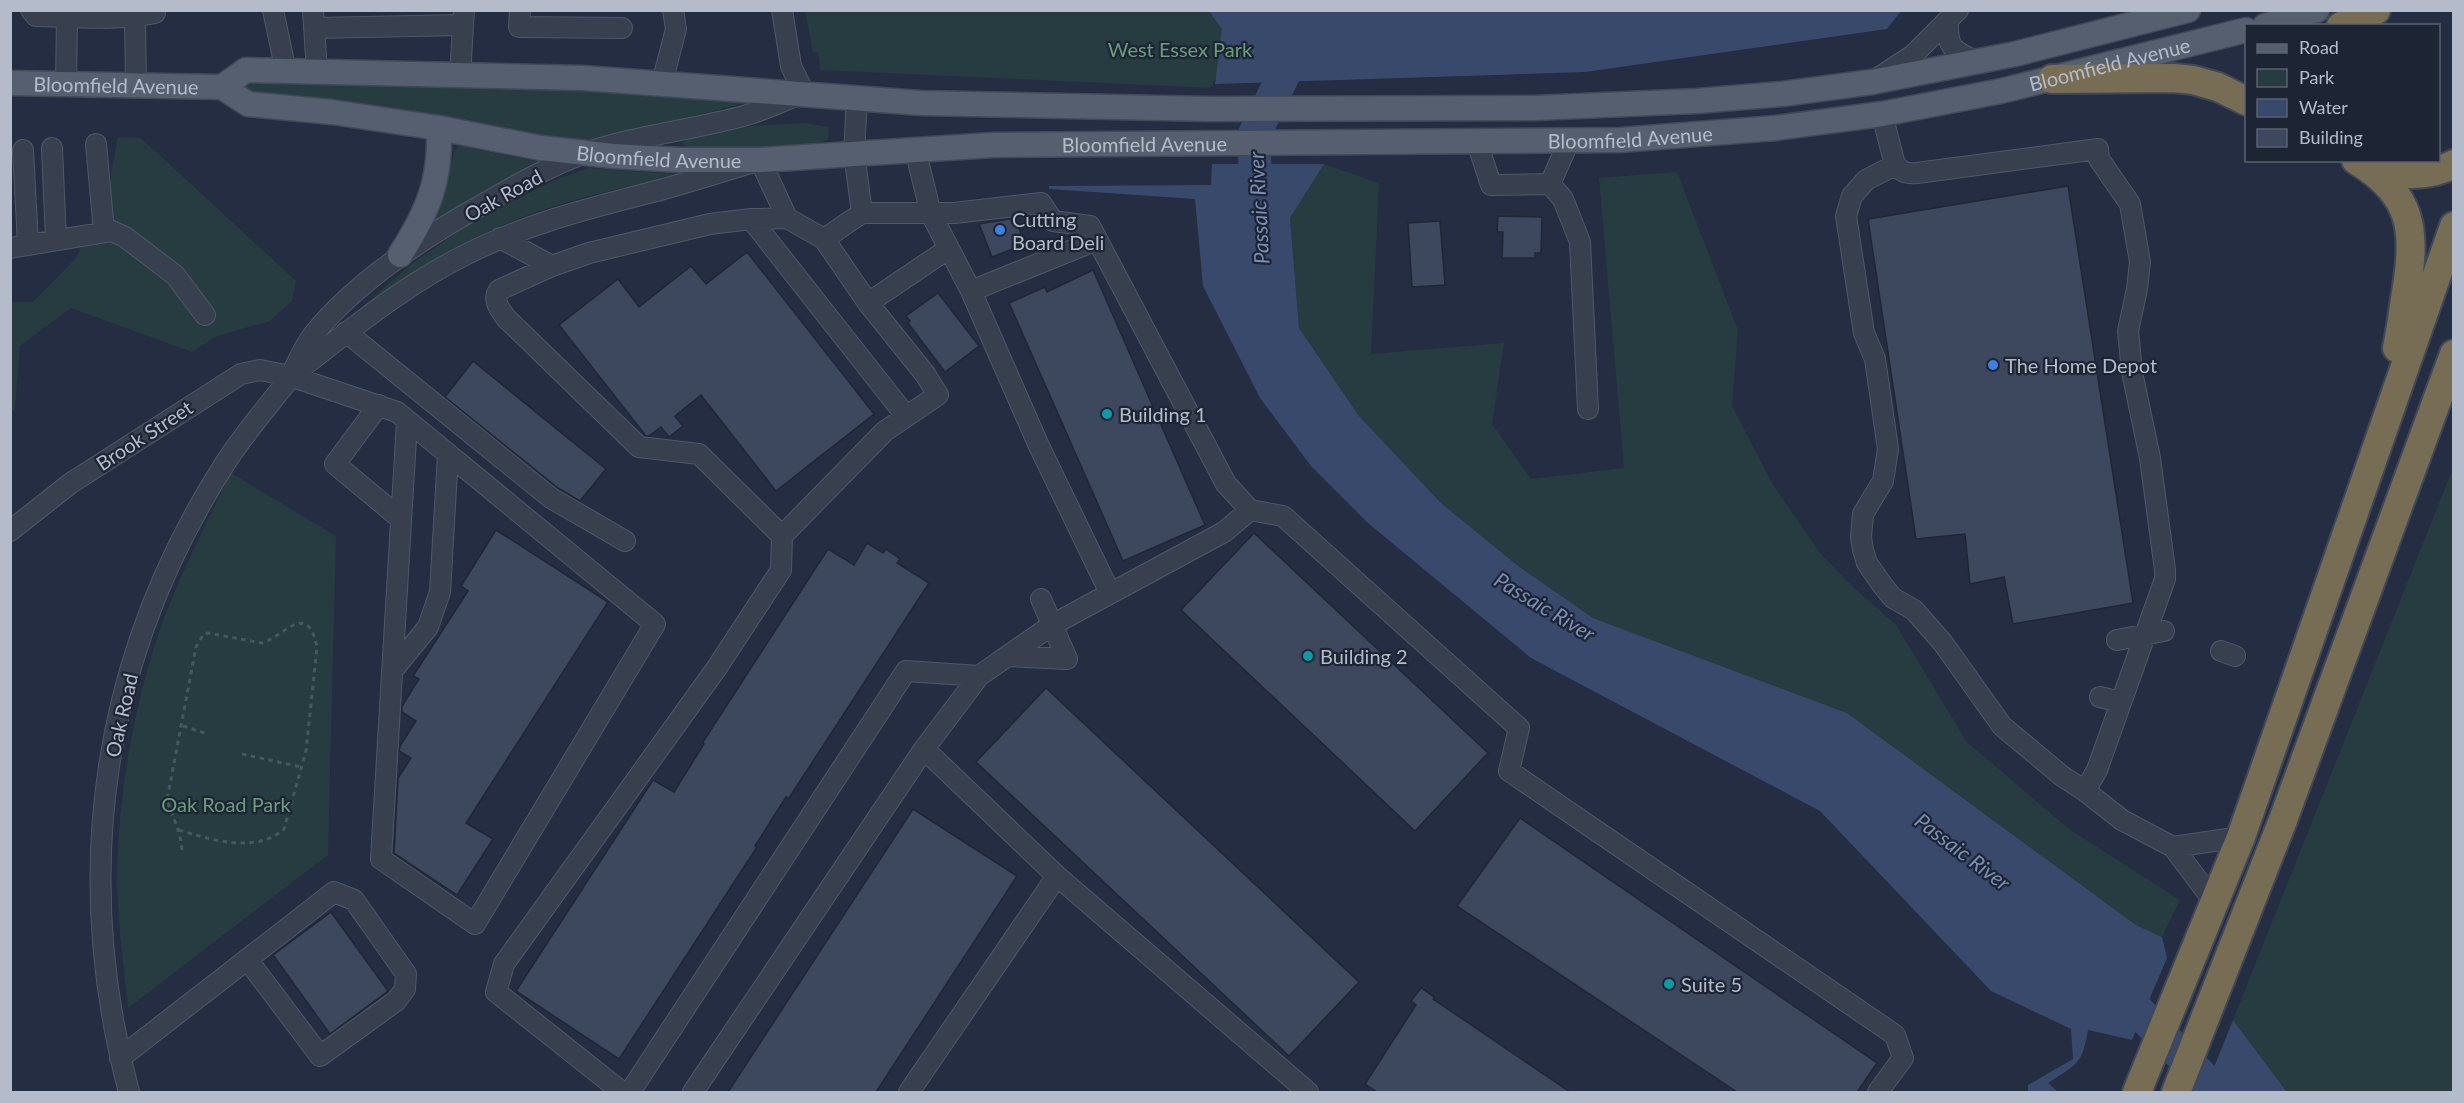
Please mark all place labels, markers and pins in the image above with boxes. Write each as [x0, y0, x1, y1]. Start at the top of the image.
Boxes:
place label: Cutting Board Deli [1012, 207, 1104, 254]
marker: Cutting Board Deli [993, 223, 1007, 237]
place label: The Home Depot [2005, 353, 2157, 377]
marker: The Home Depot [1986, 358, 2000, 372]
place label: Building 1 [1119, 402, 1207, 426]
marker: Building 1 [1100, 407, 1114, 421]
place label: Building 2 [1320, 644, 1408, 668]
marker: Building 2 [1301, 649, 1315, 663]
place label: Suite 5 [1681, 972, 1742, 996]
marker: Suite 5 [1662, 977, 1676, 991]

